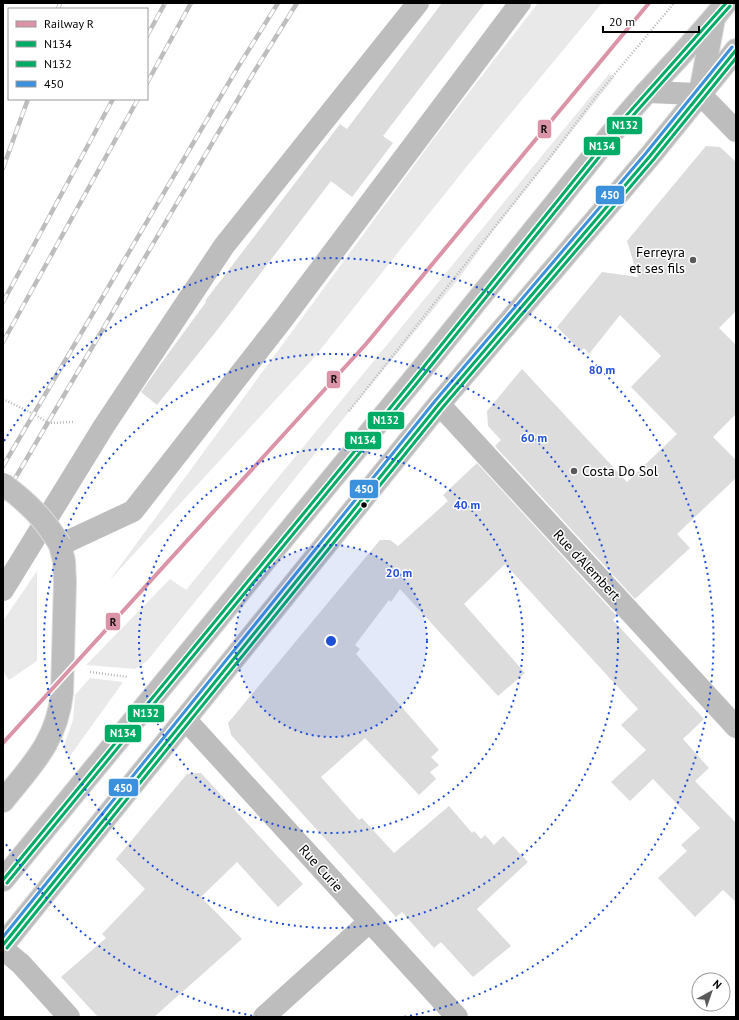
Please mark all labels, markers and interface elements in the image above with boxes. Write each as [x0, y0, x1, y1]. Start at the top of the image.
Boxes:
legend [8, 8, 148, 100]
scale bar [603, 8, 699, 34]
text: 20 m [609, 14, 635, 29]
text: Railway R [44, 16, 94, 31]
text: N134 [44, 36, 72, 51]
text: N132 [44, 56, 72, 71]
text: 450 [44, 76, 64, 91]
line badge: N132 [606, 116, 643, 135]
text: N132 [612, 118, 638, 132]
line badge: R [537, 119, 552, 139]
text: R [541, 122, 548, 136]
line badge: N134 [583, 136, 621, 156]
text: N134 [589, 139, 616, 153]
line badge: 450 [595, 185, 625, 205]
text: 450 [601, 188, 619, 202]
place label: Ferreyra et ses fils [629, 243, 685, 277]
marker: Ferreyra et ses fils [688, 255, 698, 265]
text: 80 m [589, 362, 615, 377]
line badge: R [326, 370, 341, 389]
text: R [331, 372, 338, 386]
line badge: N132 [367, 411, 405, 430]
text: N132 [373, 413, 399, 427]
text: 60 m [521, 430, 547, 445]
line badge: N134 [344, 431, 382, 450]
text: N134 [350, 433, 377, 447]
place label: Costa Do Sol [582, 462, 658, 480]
marker: Costa Do Sol [569, 466, 579, 476]
line badge: 450 [349, 479, 379, 499]
text: 450 [355, 482, 373, 496]
text: 40 m [454, 497, 480, 512]
unlabelled marker [359, 500, 369, 510]
street label: Rue d'Alembert [549, 526, 625, 605]
text: 20 m [386, 565, 412, 580]
line badge: R [105, 612, 121, 631]
text: R [110, 615, 117, 629]
centre of rings [324, 634, 338, 648]
line badge: N132 [127, 704, 165, 723]
text: N132 [133, 706, 159, 720]
line badge: N134 [104, 724, 142, 743]
text: N134 [110, 726, 137, 740]
line badge: 450 [108, 778, 139, 797]
text: 450 [114, 781, 132, 795]
street label: Rue Curie [295, 841, 347, 895]
north arrow [691, 972, 731, 1012]
text: N [710, 977, 725, 992]

